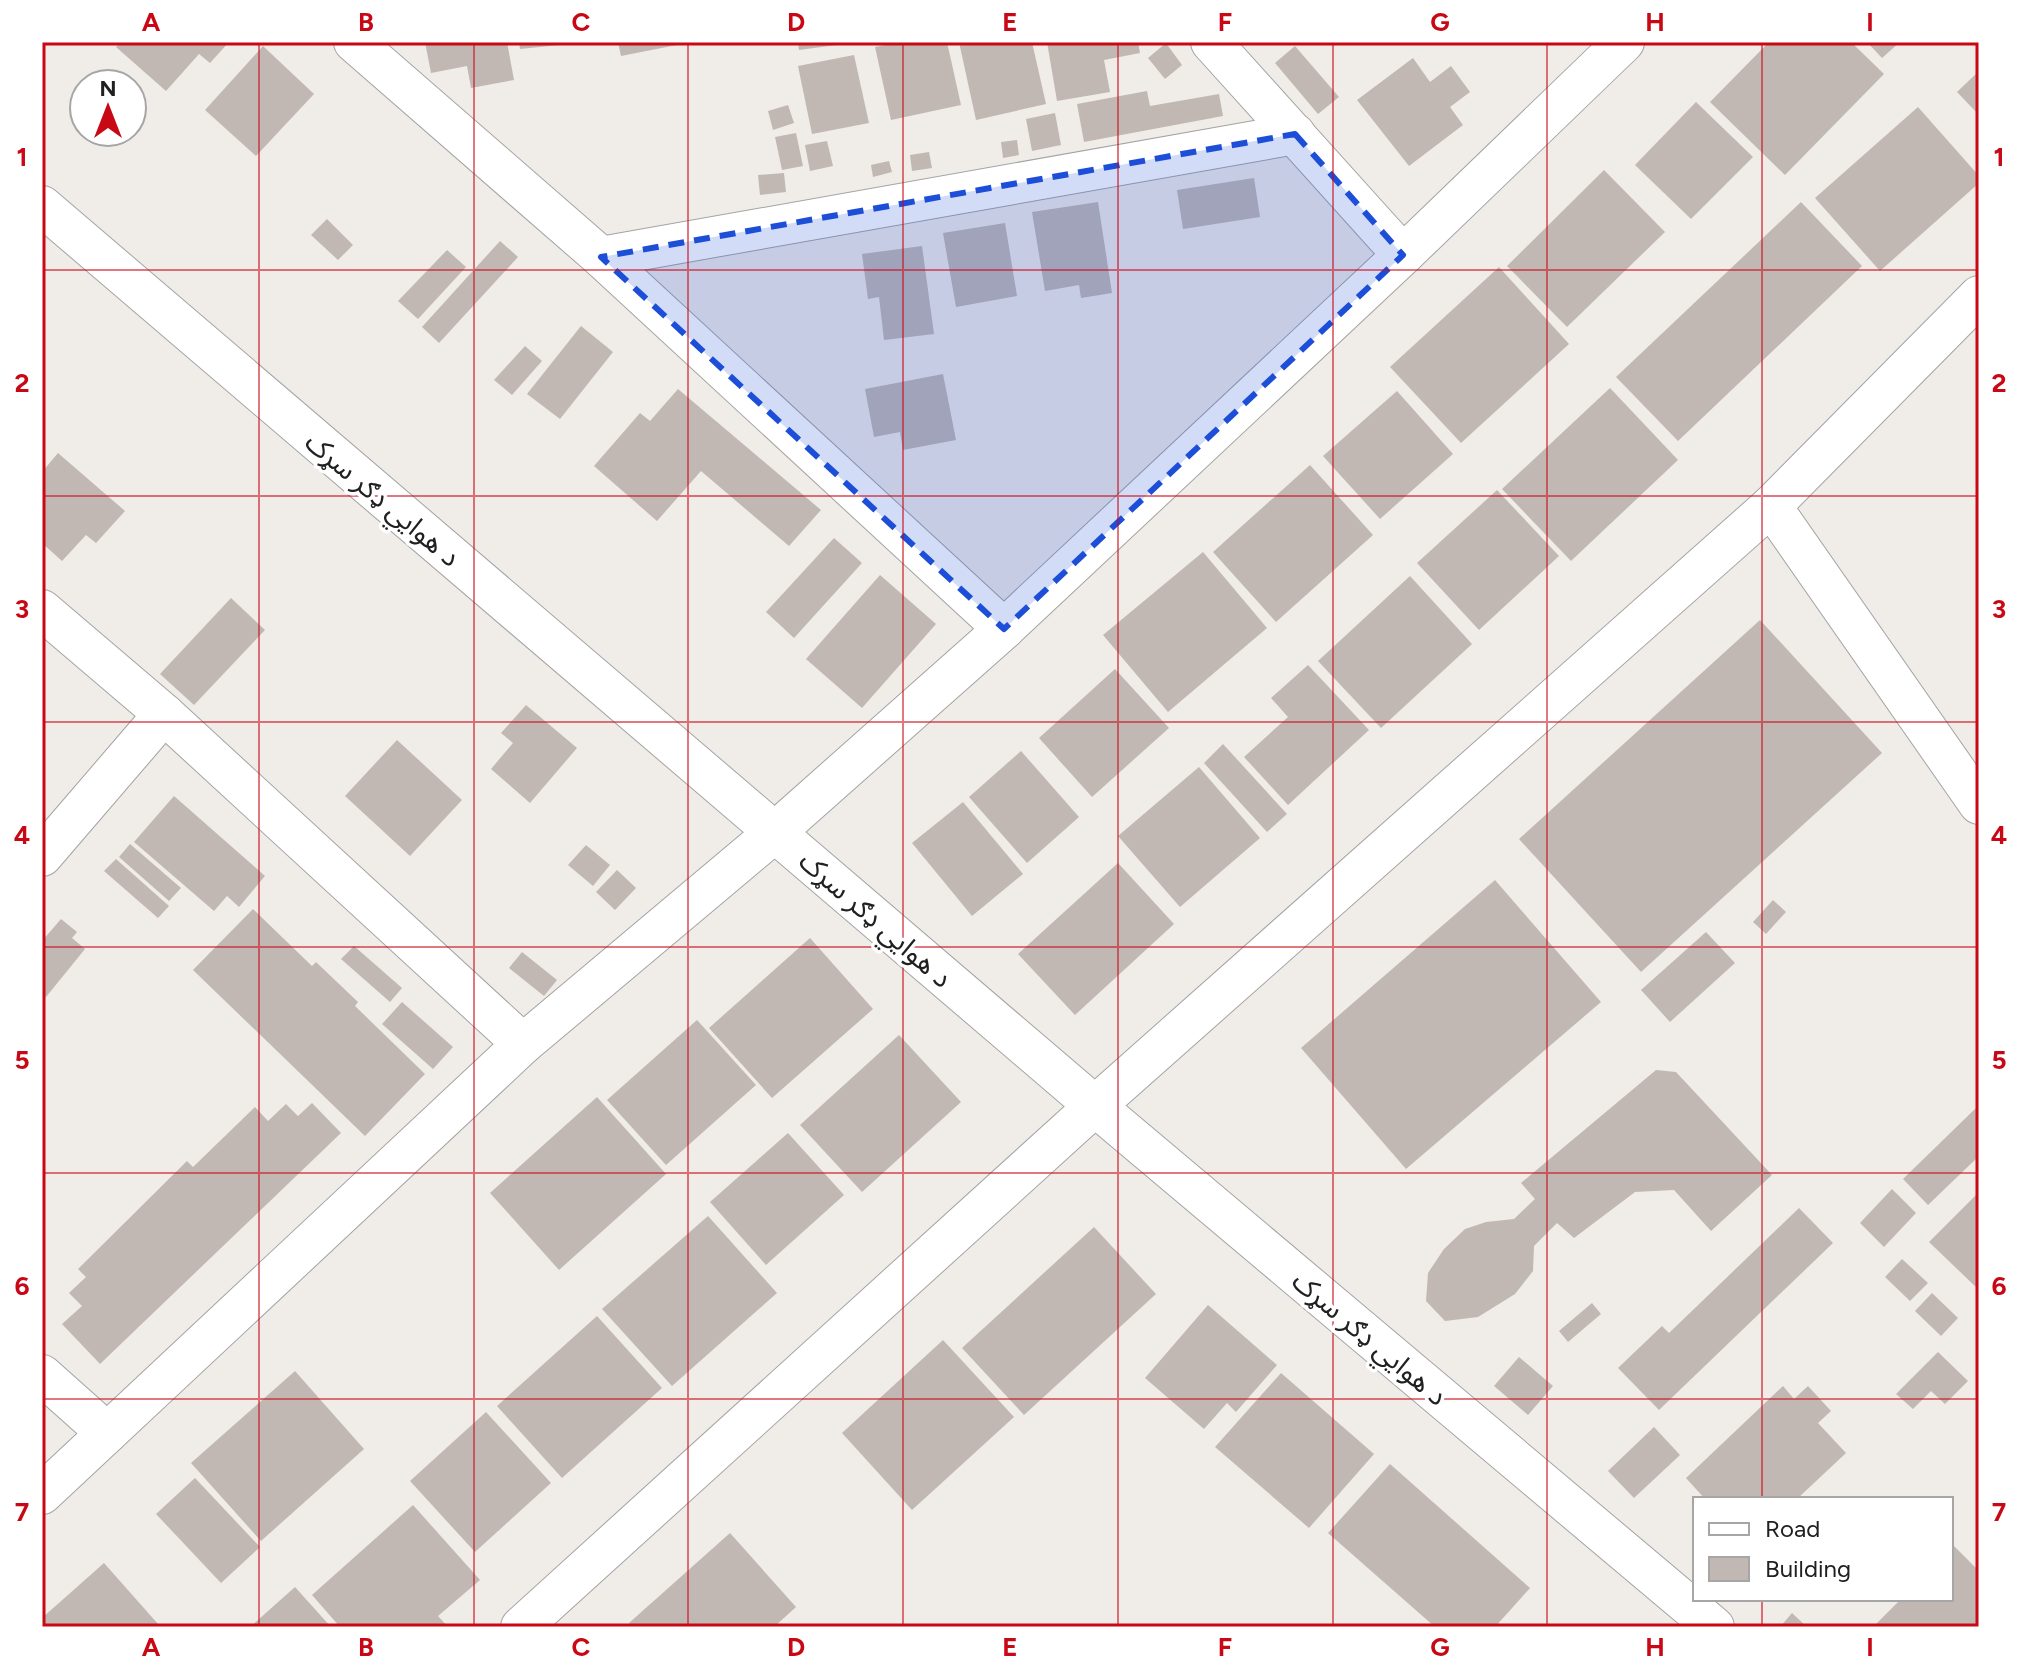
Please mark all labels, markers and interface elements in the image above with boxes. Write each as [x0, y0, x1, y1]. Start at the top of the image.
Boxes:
text: A [142, 6, 161, 38]
text: B [358, 6, 374, 38]
text: C [572, 6, 591, 38]
text: D [787, 6, 805, 38]
text: E [1002, 6, 1018, 38]
text: F [1218, 6, 1232, 38]
text: G [1430, 6, 1450, 38]
text: H [1645, 6, 1665, 38]
text: I [1866, 6, 1874, 38]
north arrow [68, 68, 148, 148]
text: N [99, 75, 117, 102]
text: 1 [17, 141, 27, 173]
text: 1 [1994, 141, 2004, 173]
text: 2 [14, 367, 30, 399]
text: 2 [1991, 367, 2007, 399]
street label: د هوايي ډګر سړک [296, 424, 467, 577]
text: 3 [15, 593, 29, 625]
text: 3 [1992, 593, 2006, 625]
text: 4 [14, 819, 30, 851]
text: 4 [1991, 819, 2007, 851]
street label: د هوايي ډګر سړک [790, 843, 959, 998]
text: 5 [14, 1044, 30, 1076]
text: 5 [1991, 1044, 2007, 1076]
street label: د هوايي ډګر سړک [1283, 1263, 1454, 1416]
text: 6 [14, 1270, 30, 1302]
text: 6 [1991, 1270, 2007, 1302]
text: 7 [15, 1496, 29, 1528]
text: 7 [1992, 1496, 2006, 1528]
legend [1693, 1497, 1953, 1601]
text: Road [1765, 1514, 1820, 1543]
text: Building [1765, 1554, 1851, 1583]
text: A [142, 1631, 161, 1663]
text: B [358, 1631, 374, 1663]
text: C [572, 1631, 591, 1663]
text: D [787, 1631, 805, 1663]
text: E [1002, 1631, 1018, 1663]
text: F [1218, 1631, 1232, 1663]
text: G [1430, 1631, 1450, 1663]
text: H [1645, 1631, 1665, 1663]
text: I [1866, 1631, 1874, 1663]

